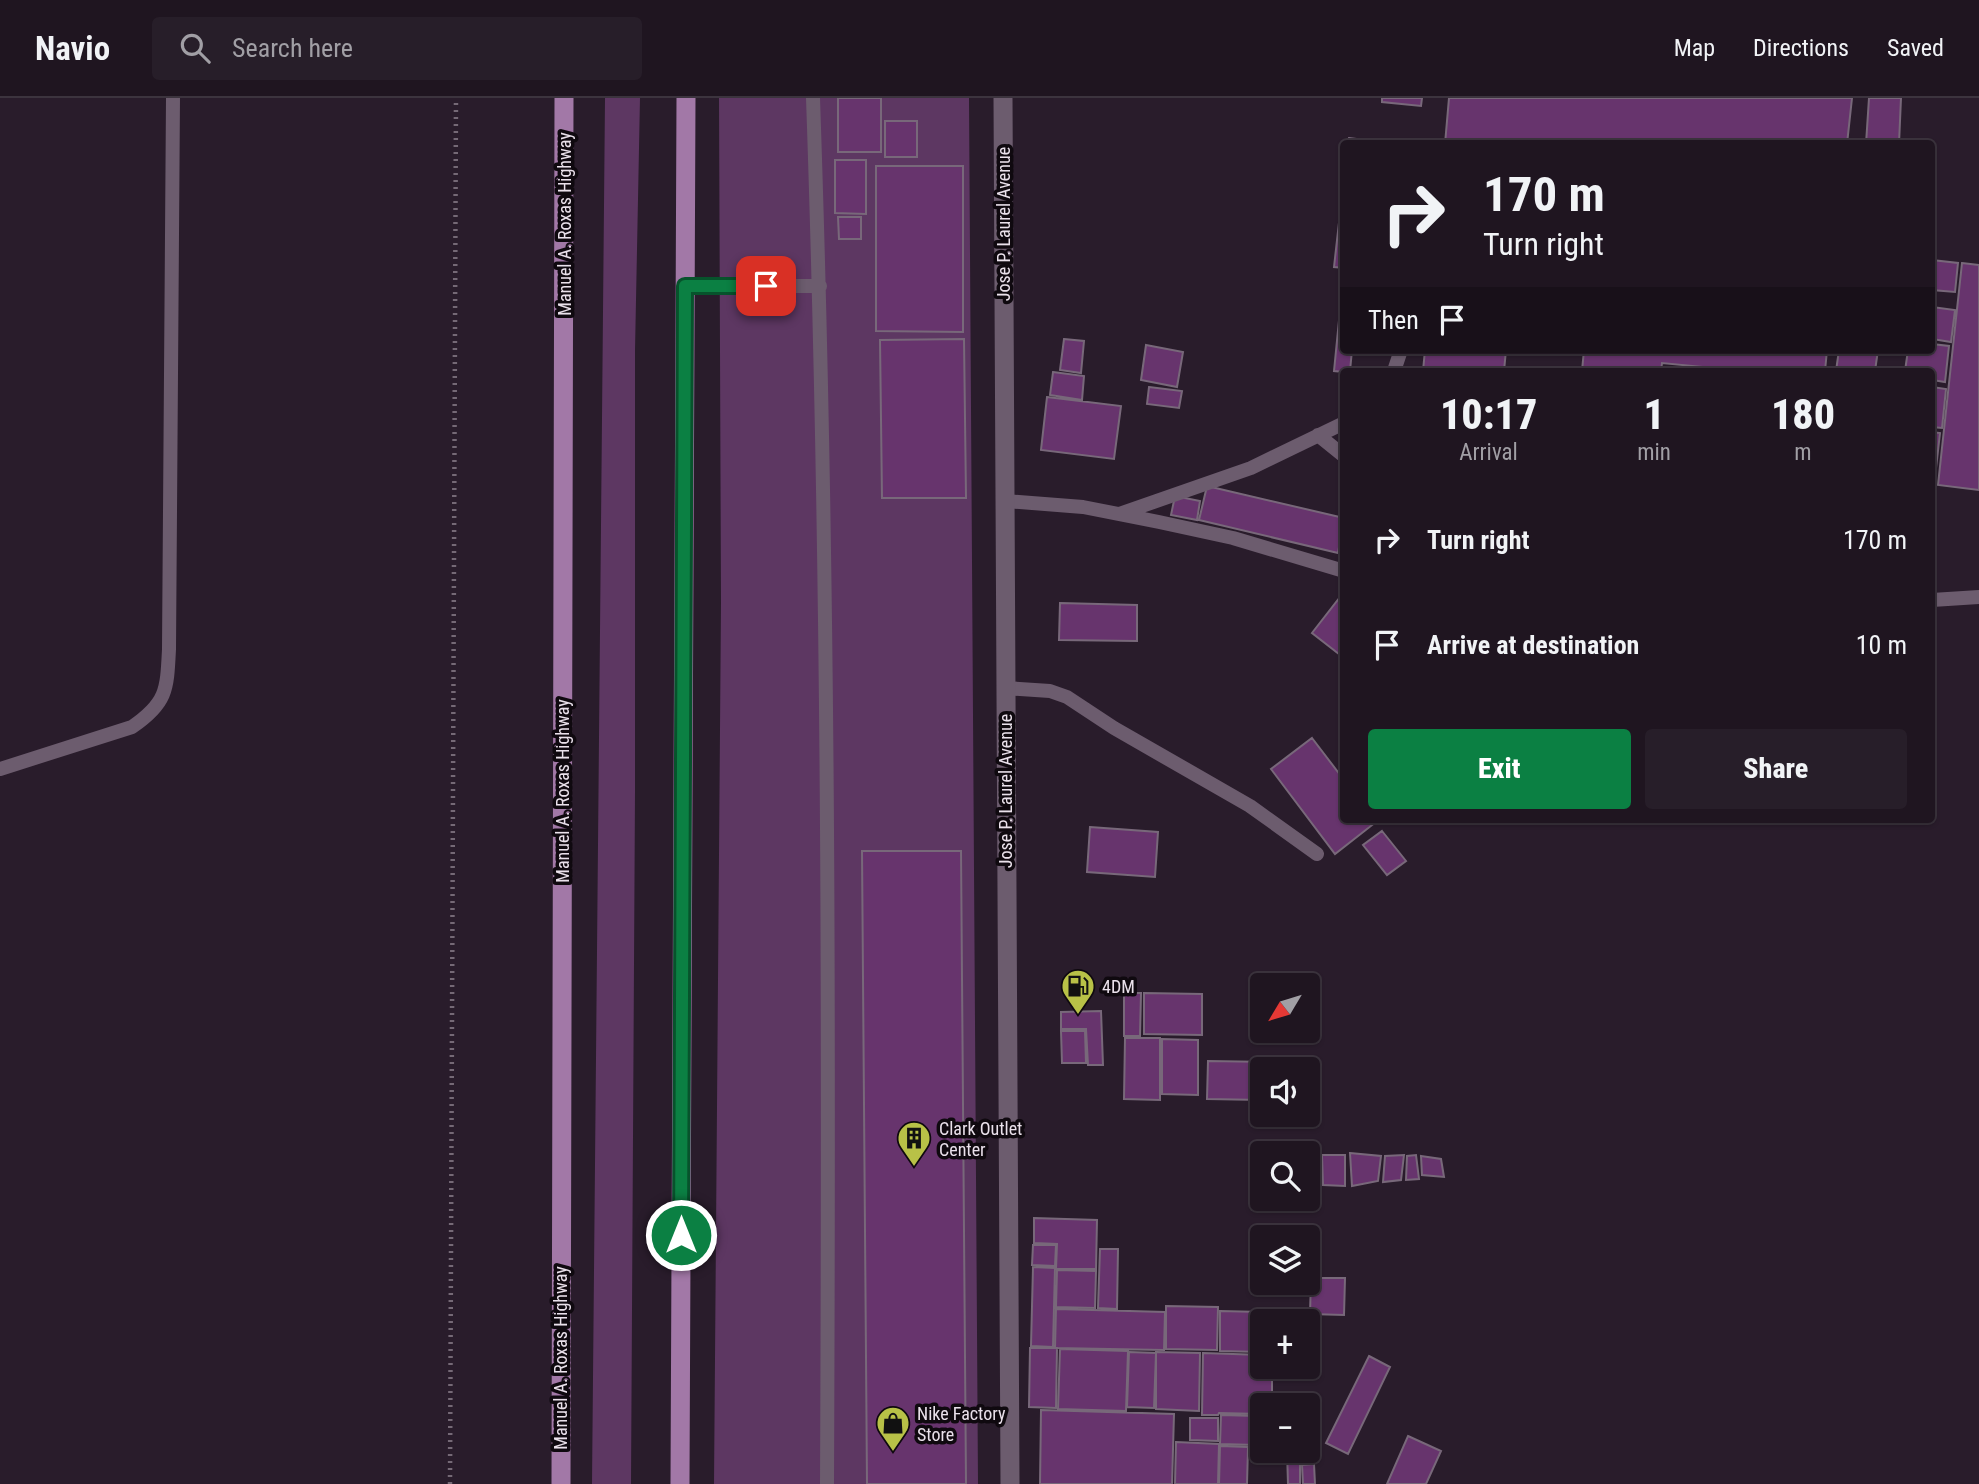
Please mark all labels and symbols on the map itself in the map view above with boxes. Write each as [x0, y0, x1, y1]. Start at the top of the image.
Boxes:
street label: Manuel A. Roxas Highway [554, 132, 575, 316]
street label: Jose P. Laurel Avenue [993, 147, 1014, 301]
pin [736, 256, 796, 316]
street label: Manuel A. Roxas Highway [552, 699, 573, 883]
street label: Jose P. Laurel Avenue [995, 714, 1016, 868]
fuel station icon: 4DM [1059, 967, 1097, 1016]
north arrow [1250, 973, 1320, 1043]
place label: 4DM [1102, 976, 1135, 997]
place label: Clark Outlet Center [939, 1118, 1022, 1160]
building icon: Clark Outlet Center [895, 1119, 933, 1168]
position arrow [644, 1198, 718, 1272]
street label: Manuel A. Roxas Highway [550, 1266, 571, 1450]
place label: Nike Factory Store [917, 1403, 1006, 1445]
shop icon: Nike Factory Store [874, 1404, 912, 1453]

